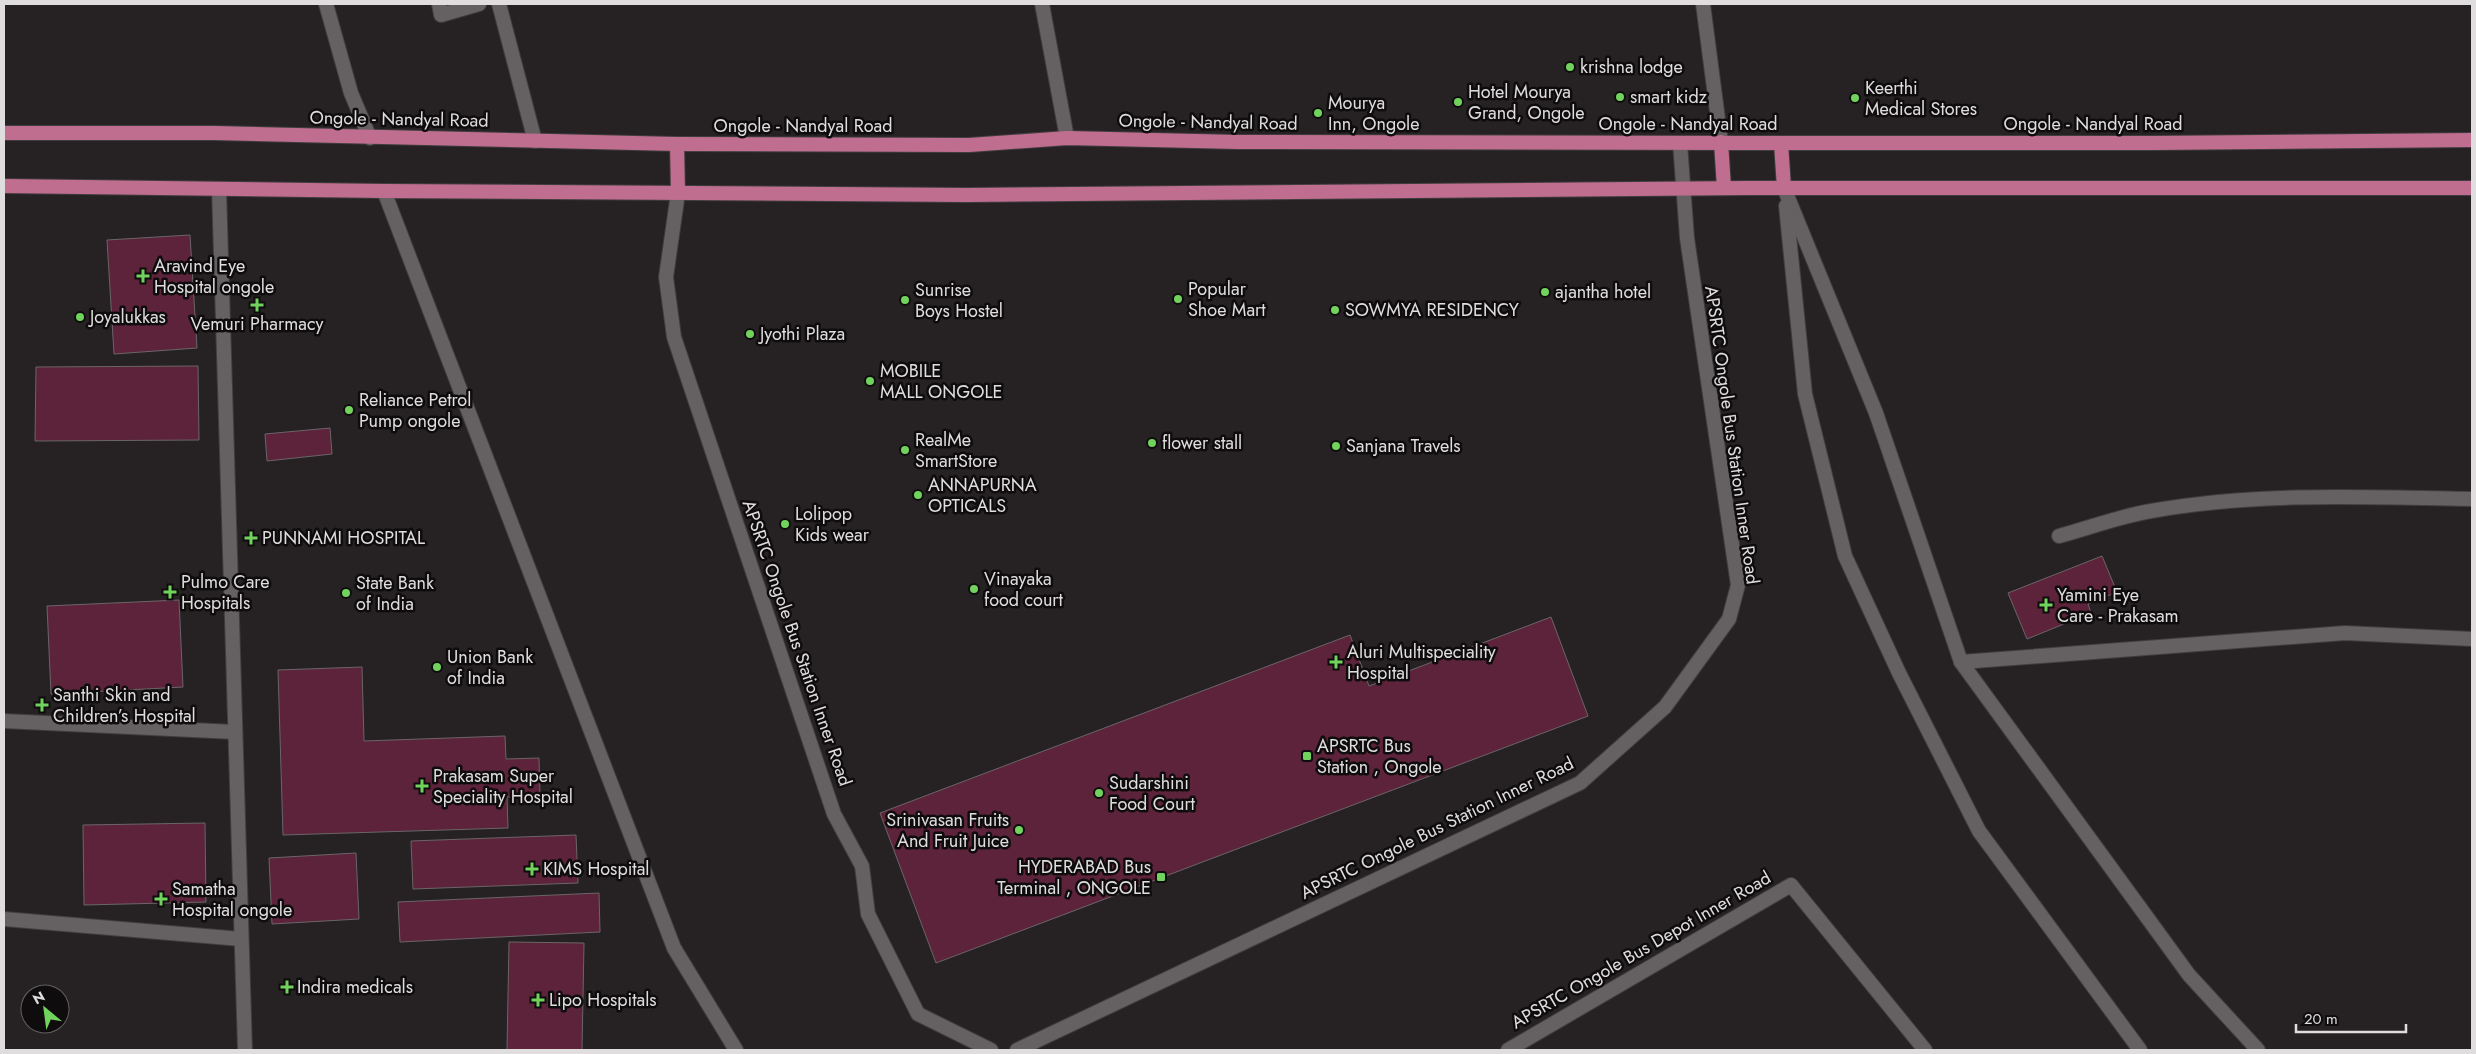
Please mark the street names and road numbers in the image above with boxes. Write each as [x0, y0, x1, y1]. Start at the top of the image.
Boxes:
street label: Ongole - Nandyal Road [309, 104, 489, 134]
street label: Ongole - Nandyal Road [1118, 107, 1298, 137]
street label: Ongole - Nandyal Road [1598, 111, 1778, 137]
street label: Ongole - Nandyal Road [2003, 111, 2183, 137]
street label: Ongole - Nandyal Road [713, 113, 893, 139]
street label: APSRTC Ongole Bus Station Inner Road [1698, 284, 1766, 586]
street label: APSRTC Ongole Bus Station Inner Road [736, 496, 858, 790]
street label: APSRTC Ongole Bus Station Inner Road [1296, 750, 1578, 906]
street label: APSRTC Ongole Bus Depot Inner Road [1506, 865, 1776, 1035]

